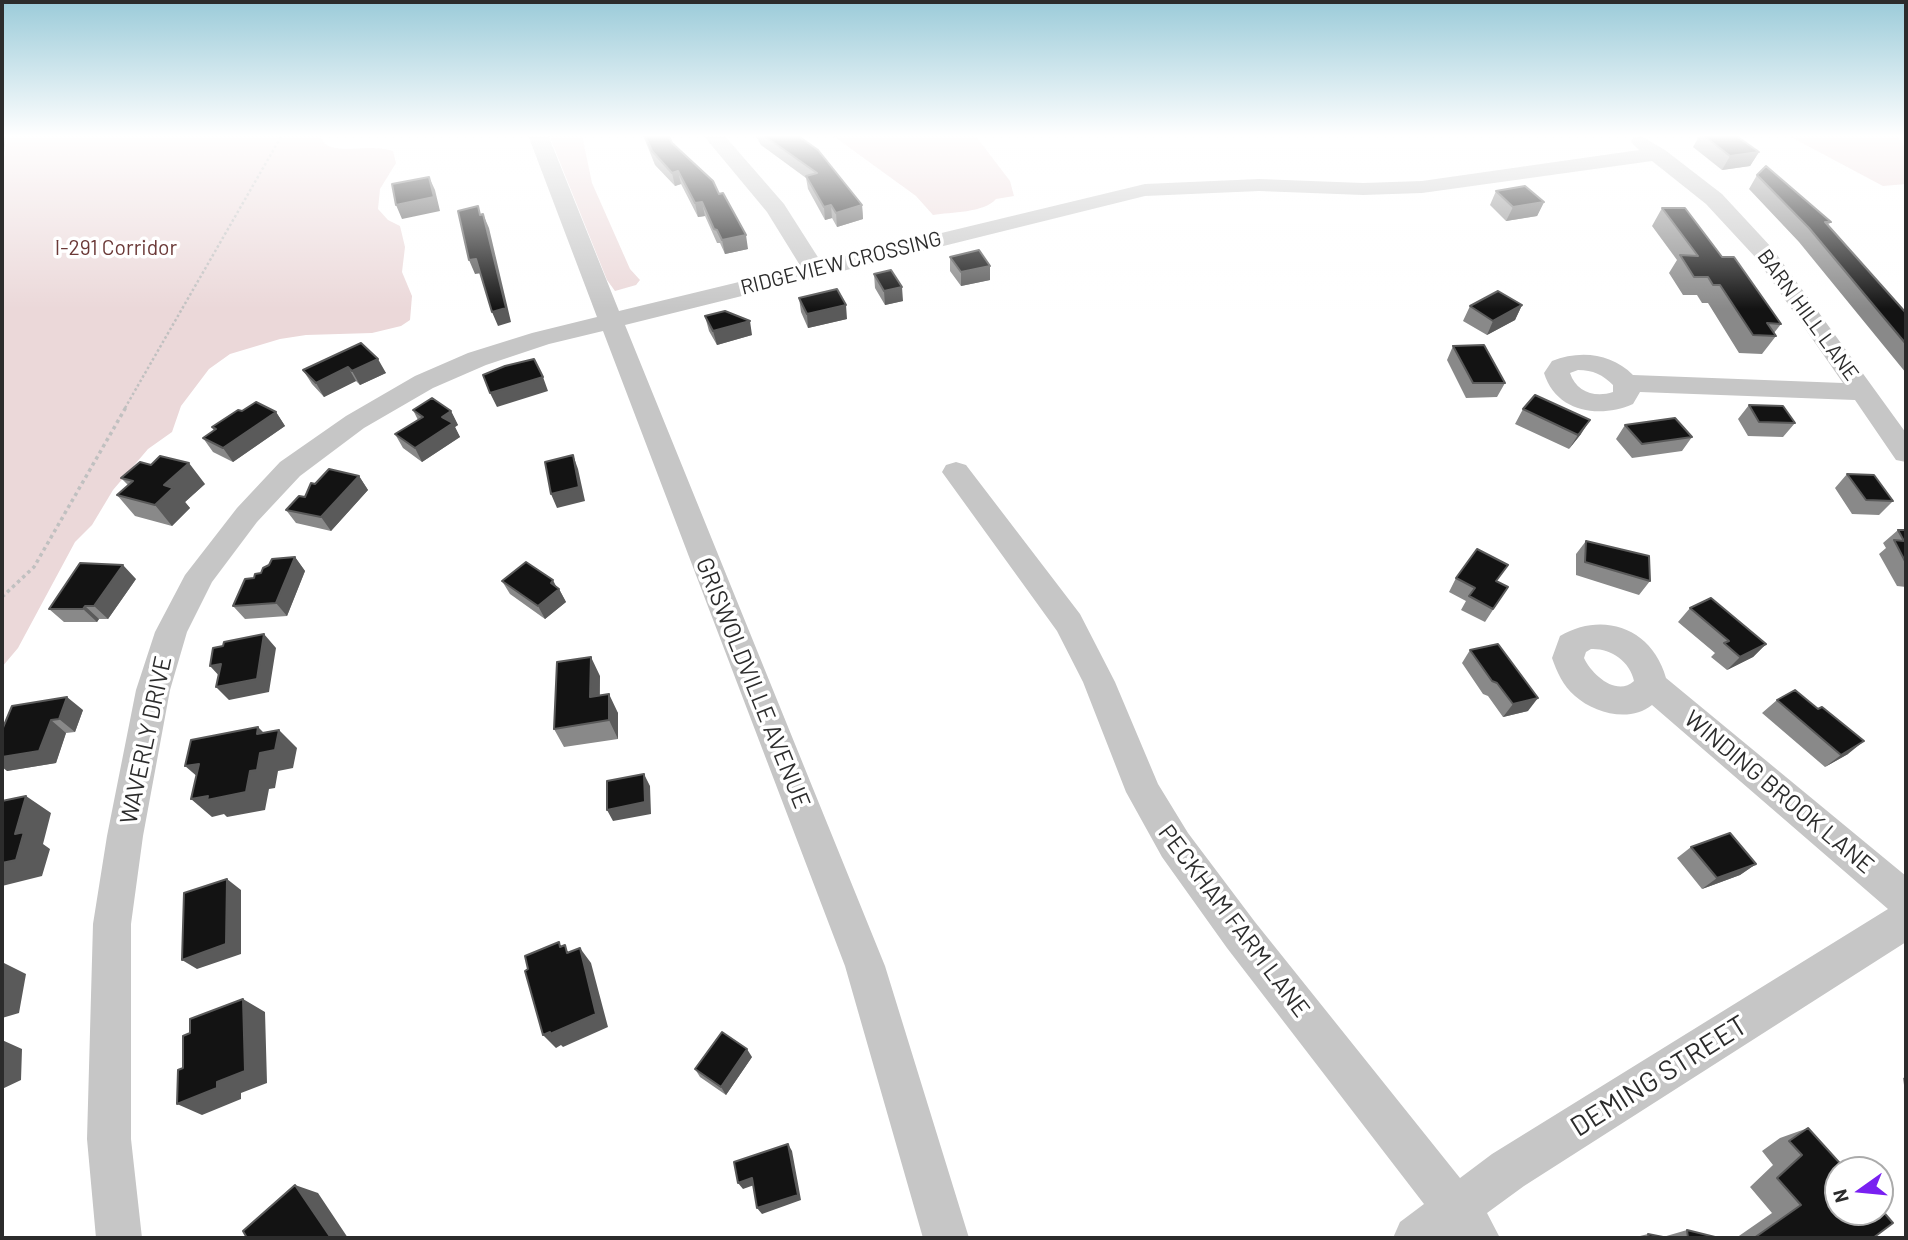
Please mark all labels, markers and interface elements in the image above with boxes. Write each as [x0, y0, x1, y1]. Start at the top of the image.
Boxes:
street label: RIDGEVIEW CROSSING [738, 226, 944, 300]
park label: I-291 Corridor [55, 235, 177, 261]
street label: BARN HILL LANE [1752, 244, 1864, 386]
street label: GRISWOLDVILLE AVENUE [689, 553, 817, 813]
street label: WAVERLY DRIVE [114, 653, 178, 827]
street label: WINDING BROOK LANE [1678, 704, 1880, 880]
street label: PECKHAM FARM LANE [1152, 819, 1316, 1023]
street label: DEMING STREET [1565, 1008, 1753, 1144]
north arrow [1824, 1156, 1894, 1226]
text: N [1827, 1187, 1853, 1205]

